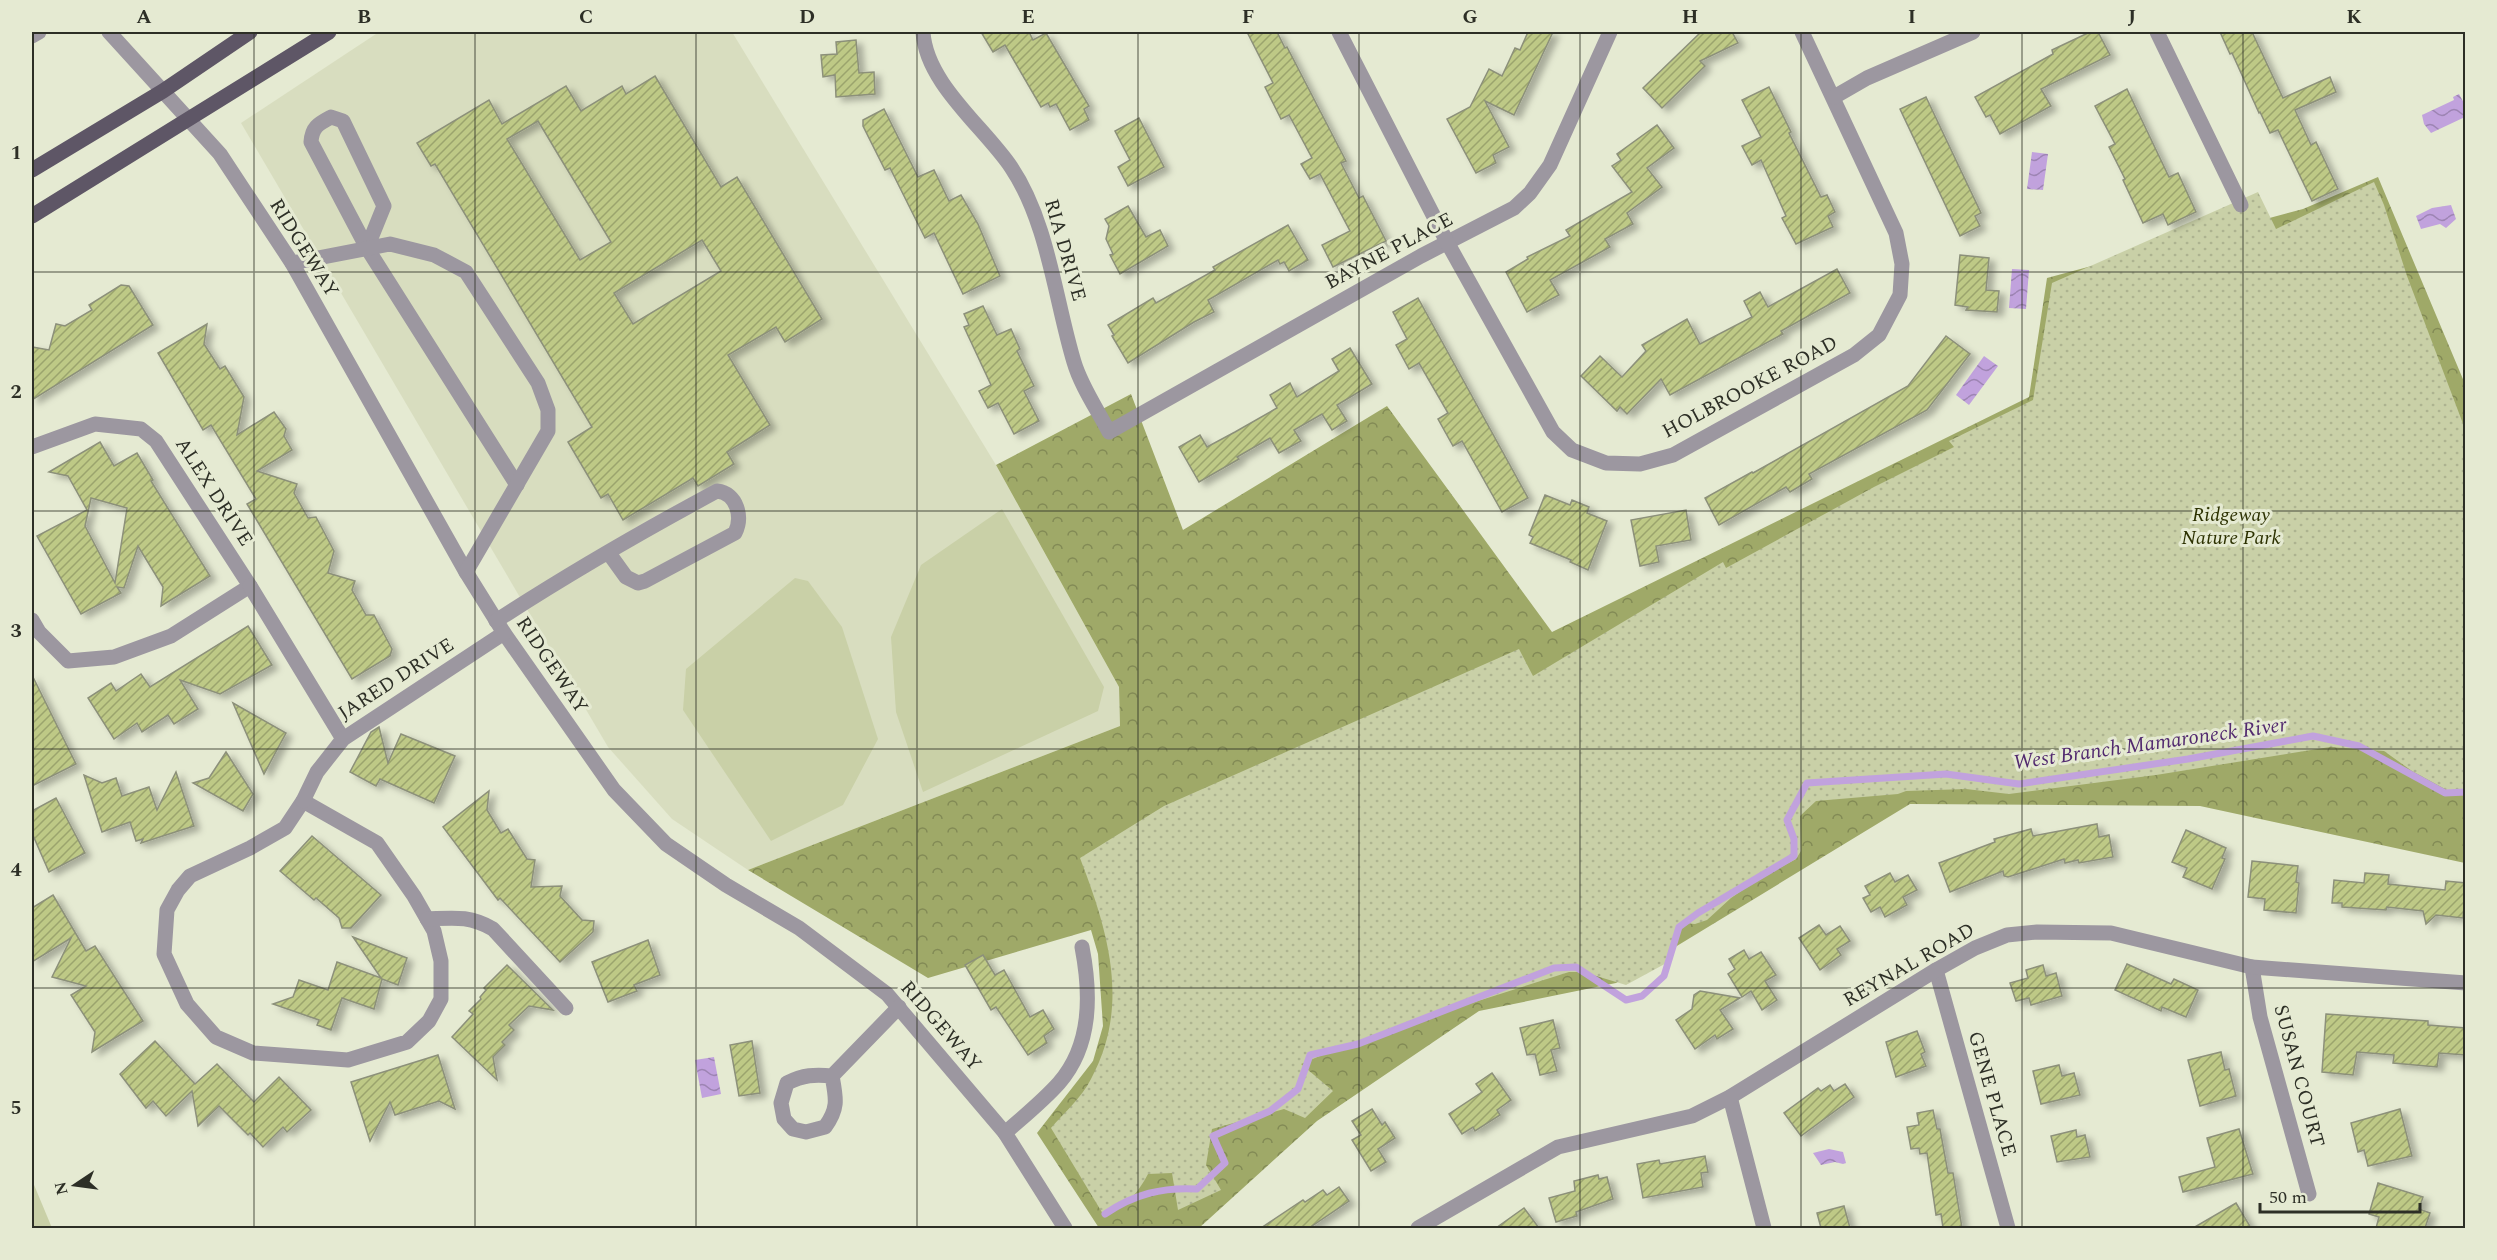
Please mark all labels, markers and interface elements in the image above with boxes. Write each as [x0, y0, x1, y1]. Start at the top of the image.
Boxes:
text: A [136, 2, 152, 32]
text: B [357, 2, 371, 32]
text: C [579, 2, 593, 32]
text: D [799, 2, 815, 32]
text: E [1021, 2, 1035, 32]
text: F [1242, 2, 1254, 32]
text: G [1462, 2, 1478, 32]
text: H [1682, 2, 1698, 32]
text: I [1908, 2, 1916, 32]
text: J [2128, 2, 2136, 32]
text: K [2346, 2, 2362, 32]
text: 1 [10, 138, 22, 168]
street label: RIDGEWAY [262, 193, 346, 303]
street label: RIA DRIVE [1036, 195, 1094, 305]
street label: BAYNE PLACE [1320, 205, 1458, 297]
street label: HOLBROOKE ROAD [1657, 328, 1843, 446]
text: 2 [10, 377, 22, 407]
street label: ALEX DRIVE [167, 432, 261, 552]
park label: Ridgeway Nature Park [2181, 500, 2281, 553]
street label: RIDGEWAY [508, 610, 596, 720]
text: 3 [10, 616, 22, 646]
street label: JARED DRIVE [332, 630, 460, 728]
water label: West Branch Mamaroneck River [2011, 709, 2290, 779]
text: 4 [10, 855, 22, 885]
street label: REYNAL ROAD [1838, 915, 1980, 1015]
street label: RIDGEWAY [893, 974, 989, 1078]
street label: SUSAN COURT [2266, 1001, 2332, 1151]
street label: GENE PLACE [1960, 1028, 2024, 1160]
text: 5 [10, 1093, 22, 1123]
north arrow [45, 1155, 105, 1215]
scale bar [2260, 1176, 2420, 1214]
text: N [48, 1179, 75, 1197]
text: 50 m [2269, 1184, 2307, 1211]

